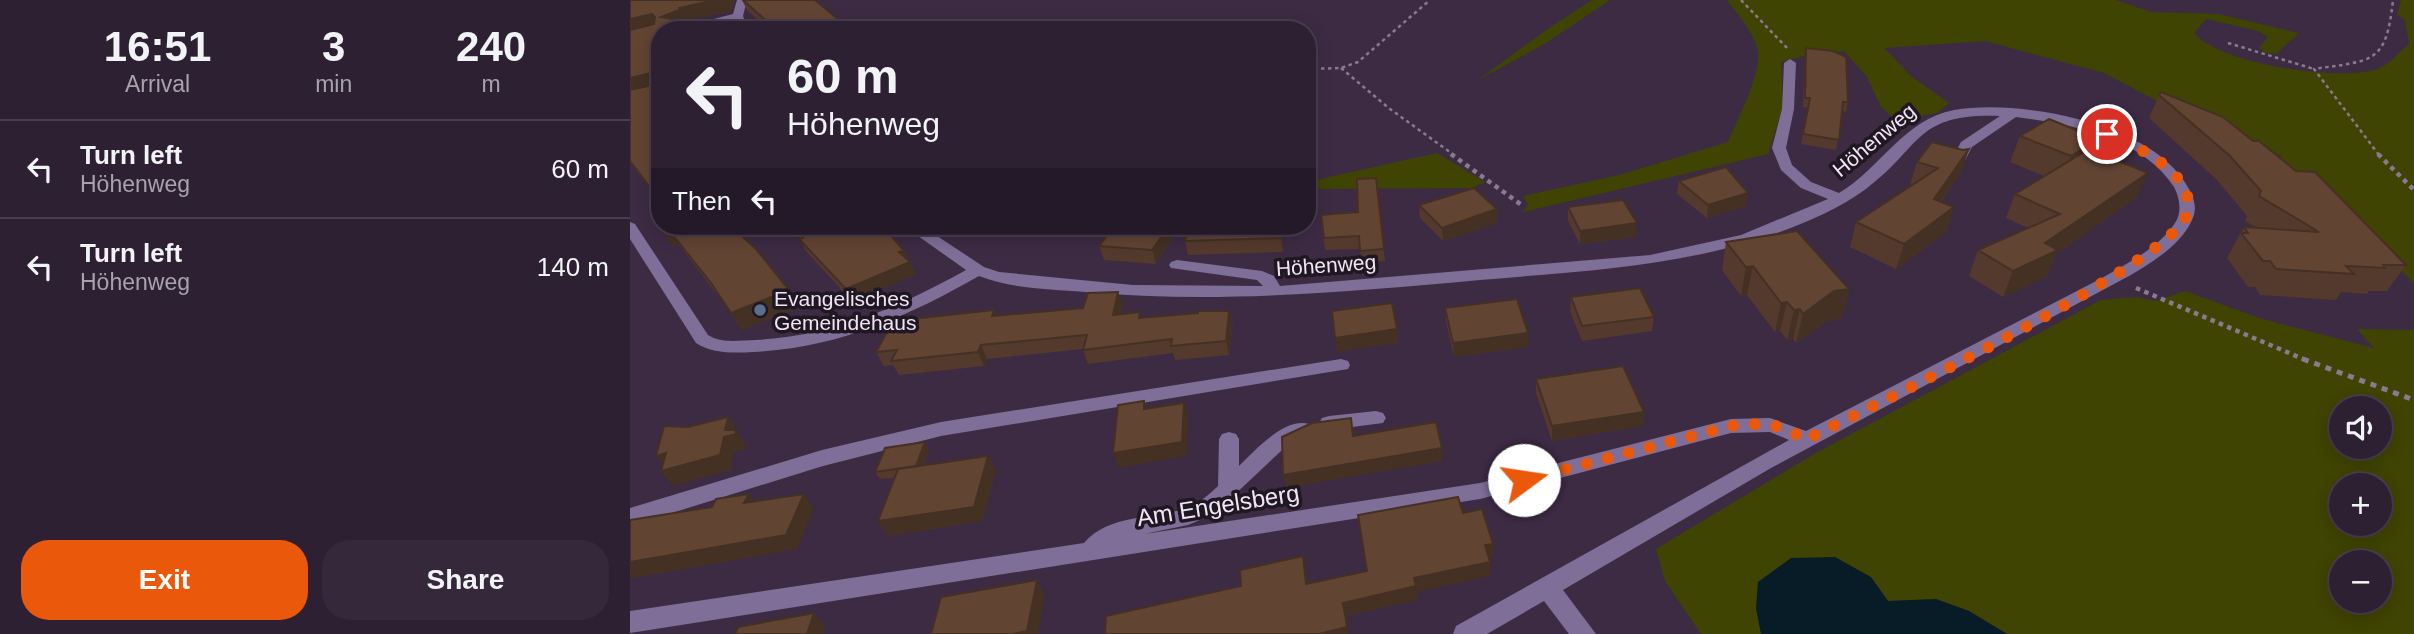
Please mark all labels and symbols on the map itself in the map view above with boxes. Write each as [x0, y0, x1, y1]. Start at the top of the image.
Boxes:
street label: Höhenweg [1828, 99, 1920, 181]
pin [2077, 104, 2137, 164]
street label: Höhenweg [1275, 250, 1377, 280]
place label: Evangelisches Gemeindehaus [774, 287, 916, 334]
marker: Evangelisches Gemeindehaus [752, 302, 768, 318]
position arrow [1487, 443, 1561, 517]
street label: Am Engelsberg [1135, 479, 1301, 531]

